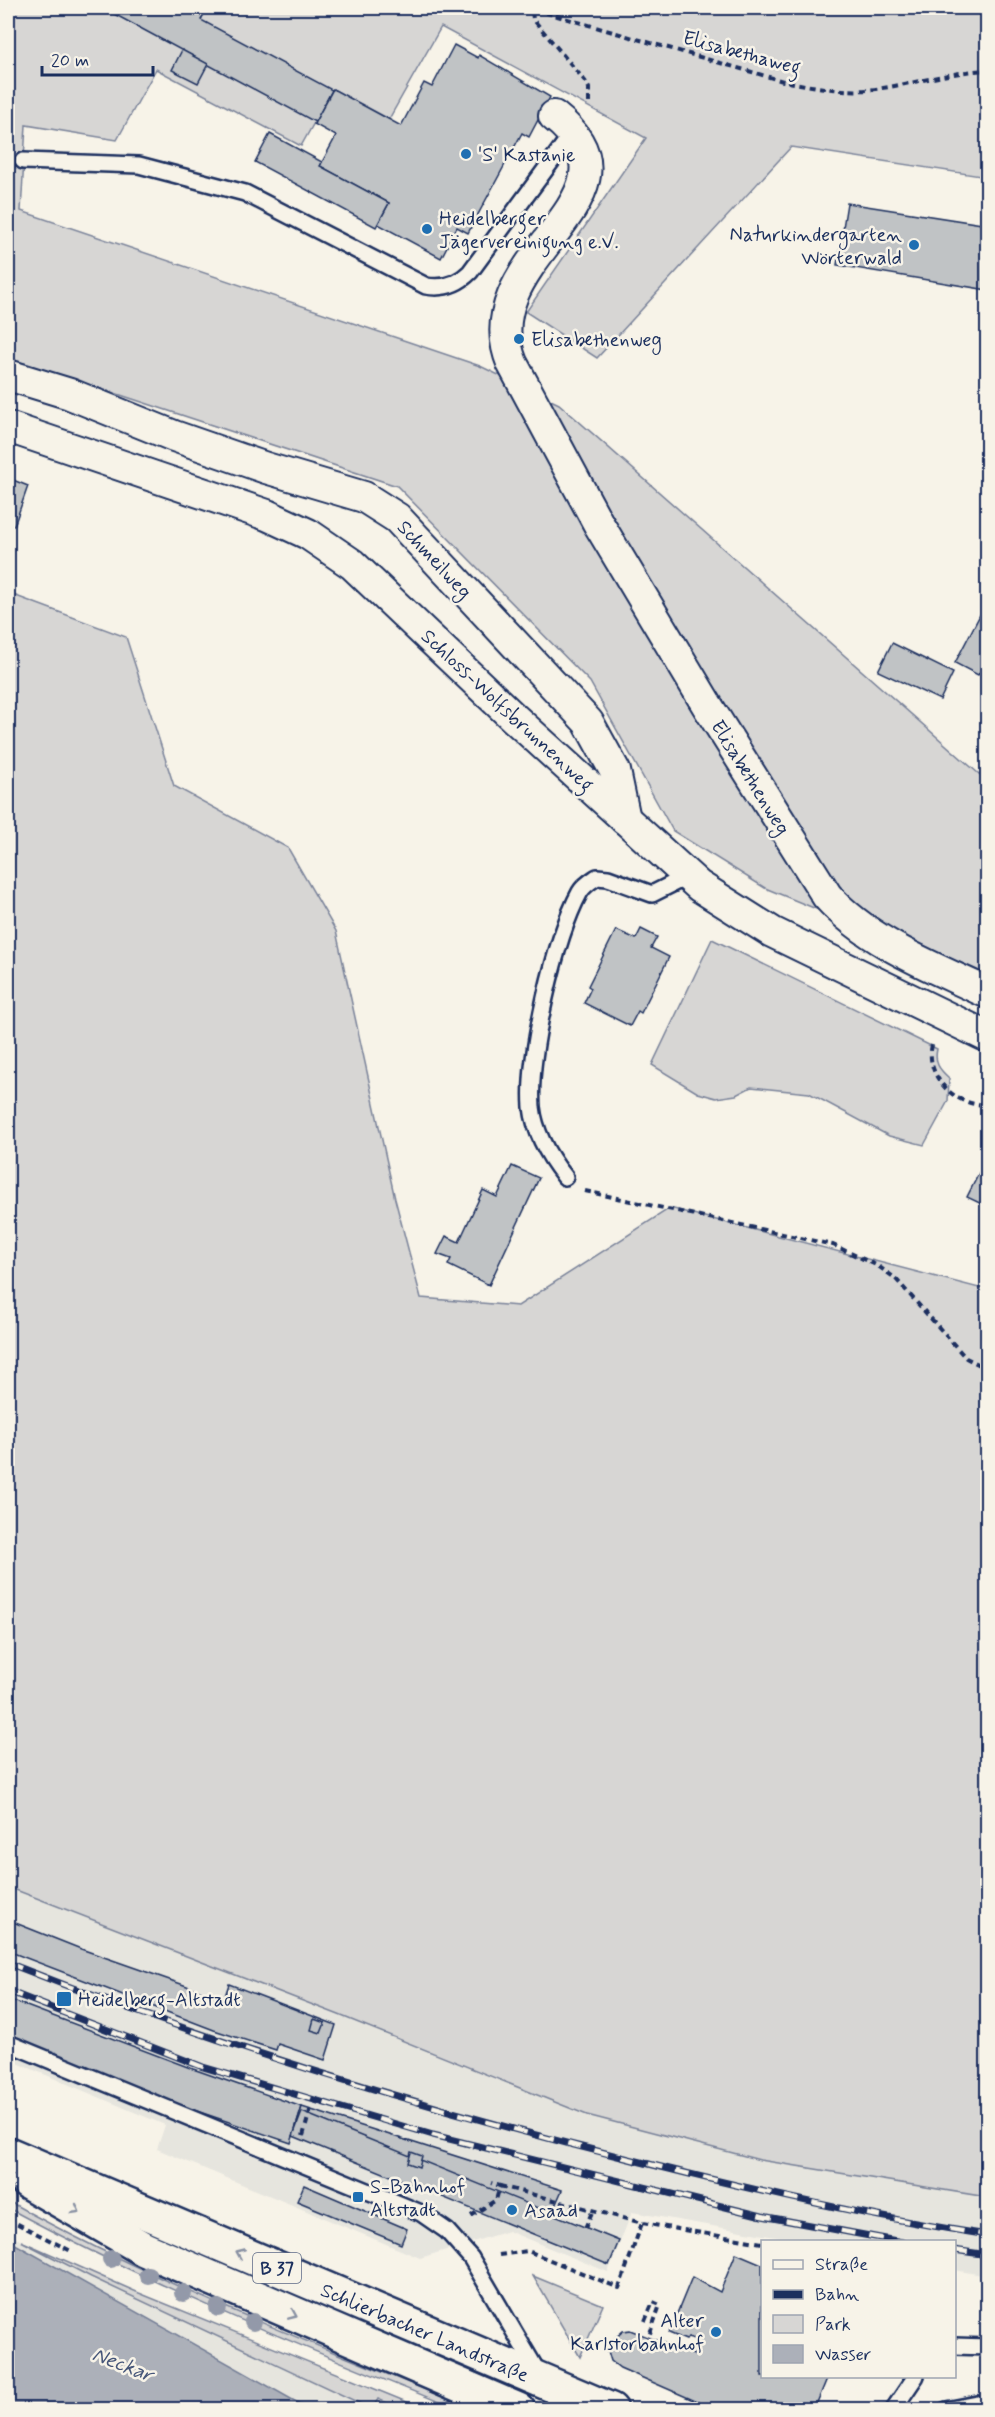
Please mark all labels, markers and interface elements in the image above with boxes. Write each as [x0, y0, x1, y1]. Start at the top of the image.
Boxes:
street label: Elisabethaweg [679, 25, 804, 84]
scale bar [42, 39, 153, 77]
text: 20 m [51, 49, 89, 73]
place label: 'S' Kastanie [478, 142, 575, 169]
marker: 'S' Kastanie [459, 147, 473, 161]
place label: Heidelberger Jägervereinigung e.V. [439, 206, 619, 258]
marker: Heidelberger Jägervereinigung e.V. [420, 222, 434, 236]
place label: Naturkindergarten Wörterwald [730, 222, 902, 272]
marker: Naturkindergarten Wörterwald [907, 238, 921, 252]
place label: Elisabethenweg [531, 327, 662, 355]
marker: Elisabethenweg [512, 332, 526, 346]
street label: Schmeilweg [390, 515, 477, 606]
street label: Schloss-Wolfsbrunnenweg [413, 624, 599, 800]
street label: Elisabethenweg [703, 715, 796, 841]
place label: Heidelberg-Altstadt [78, 1987, 241, 2016]
marker: Heidelberg-Altstadt [55, 1990, 73, 2008]
place label: S-Bahnhof Altstadt [370, 2174, 465, 2224]
marker: S-Bahnhof Altstadt [351, 2190, 365, 2204]
place label: Asaad [524, 2198, 578, 2225]
one-way arrow [70, 2203, 80, 2214]
marker: Asaad [505, 2203, 519, 2217]
legend [761, 2240, 956, 2378]
one-way arrow [236, 2248, 247, 2260]
road number: B 37 [253, 2253, 301, 2283]
text: Straße [815, 2253, 868, 2277]
street label: Schlierbacher Landstraße [316, 2277, 533, 2390]
text: Bahn [815, 2283, 859, 2307]
one-way arrow [287, 2308, 298, 2320]
place label: Alter Karlstorbahnhof [570, 2308, 705, 2358]
text: Park [815, 2313, 851, 2337]
marker: Alter Karlstorbahnhof [709, 2325, 723, 2339]
water label: Neckar [88, 2341, 159, 2390]
text: Wasser [815, 2343, 872, 2367]

